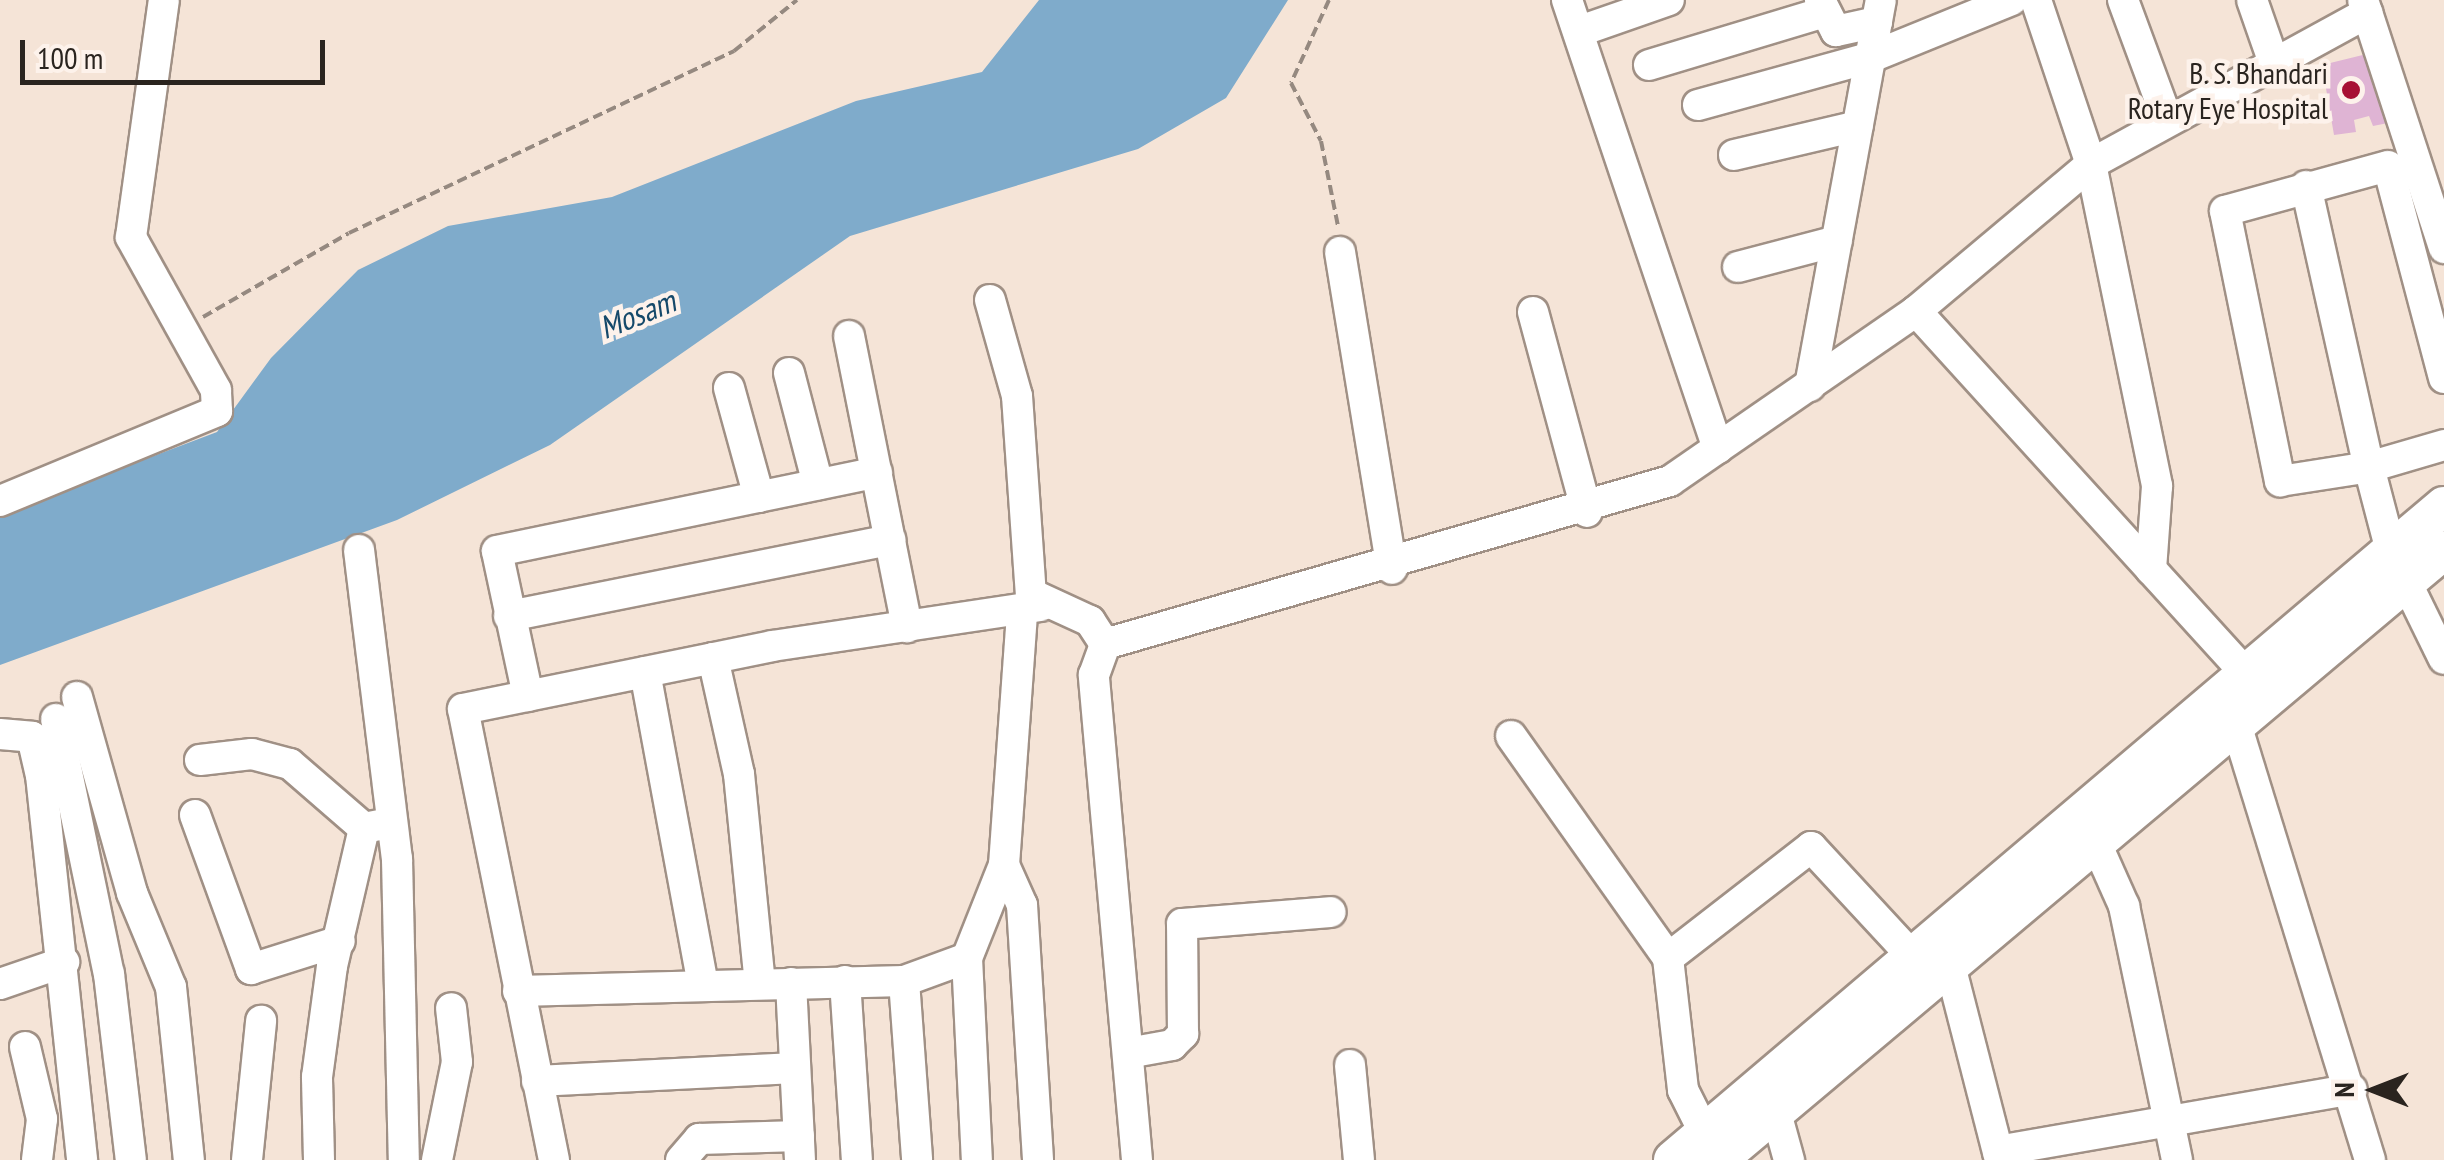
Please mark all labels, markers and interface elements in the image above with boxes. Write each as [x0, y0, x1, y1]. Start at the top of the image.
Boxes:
scale bar [25, 20, 330, 82]
text: 100 m [37, 38, 103, 77]
place label: B. S. Bhandari Rotary Eye Hospital [2127, 55, 2328, 126]
marker: B. S. Bhandari Rotary Eye Hospital [2338, 77, 2364, 103]
water label: Mosam [593, 281, 681, 347]
north arrow [2324, 1040, 2424, 1140]
text: N [2325, 1082, 2362, 1098]

